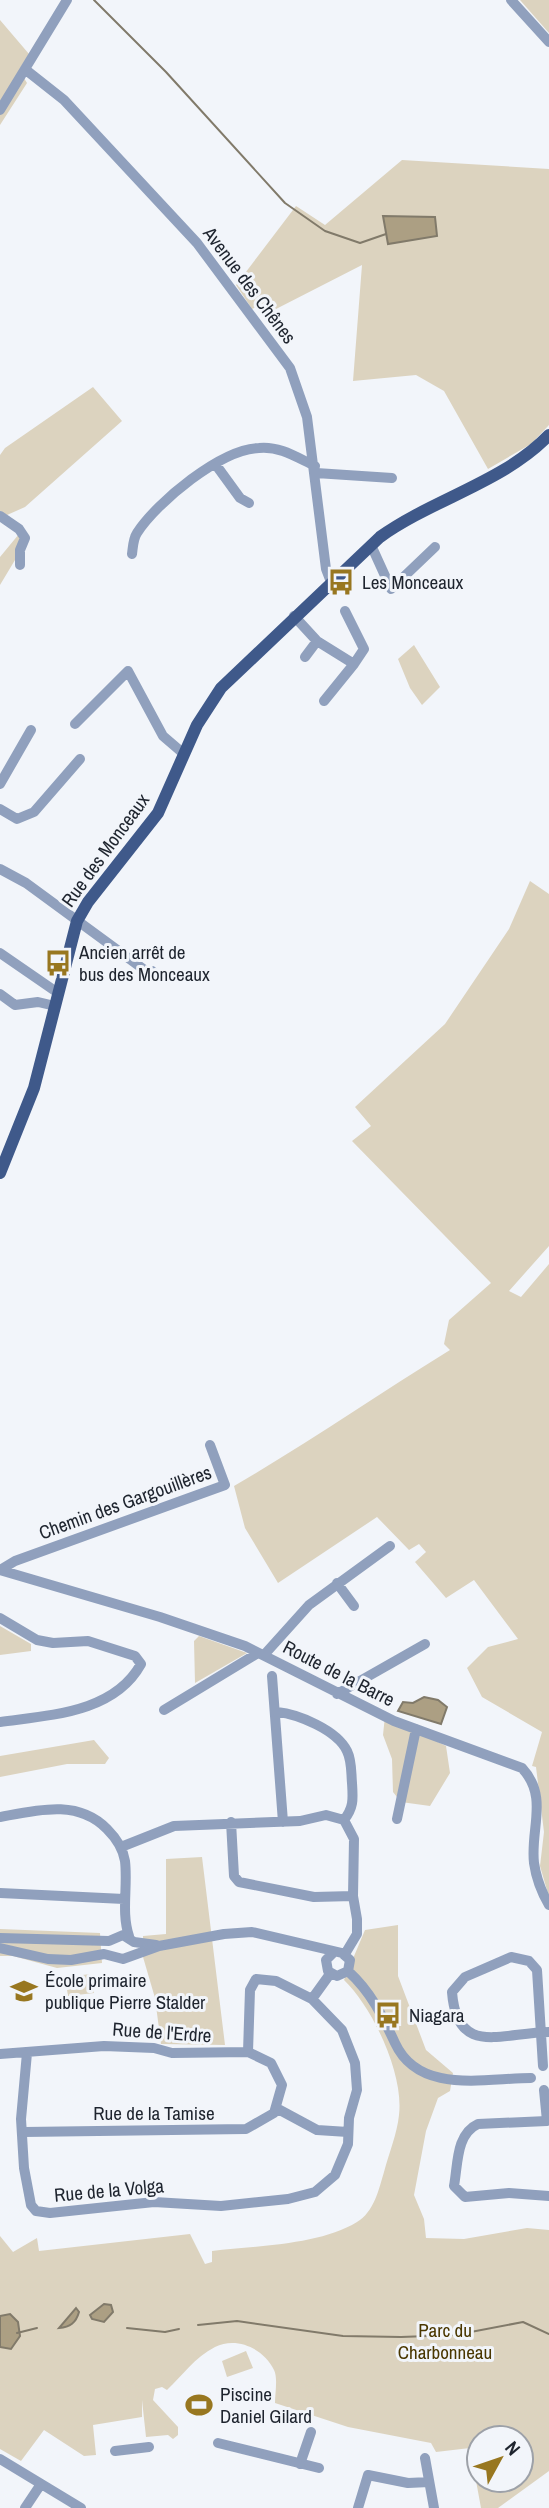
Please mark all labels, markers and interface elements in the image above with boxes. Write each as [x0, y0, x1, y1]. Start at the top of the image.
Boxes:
street label: Avenue des Chênes [197, 220, 303, 349]
bus stop icon: Les Monceaux [326, 567, 356, 597]
place label: Les Monceaux [362, 569, 464, 595]
street label: Rue des Monceaux [55, 788, 155, 912]
place label: Ancien arrêt de bus des Monceaux [78, 939, 210, 987]
bus stop icon: Ancien arrêt de bus des Monceaux [43, 948, 73, 978]
street label: Chemin des Gargouillères [35, 1459, 215, 1545]
street label: Route de la Barre [279, 1634, 399, 1712]
place label: École primaire publique Pierre Stalder [45, 1967, 206, 2015]
school or university icon: École primaire publique Pierre Stalder [9, 1976, 39, 2006]
bus stop icon: Niagara [373, 2000, 403, 2030]
place label: Niagara [409, 2002, 465, 2028]
street label: Rue de l'Erdre [112, 2016, 212, 2048]
street label: Rue de la Tamise [93, 2100, 215, 2126]
street label: Rue de la Volga [53, 2172, 165, 2208]
park label: Parc du Charbonneau [398, 2317, 492, 2365]
place label: Piscine Daniel Gilard [220, 2381, 312, 2429]
sports icon: Piscine Daniel Gilard [184, 2390, 214, 2420]
north arrow [465, 2424, 535, 2494]
text: N [499, 2435, 527, 2461]

